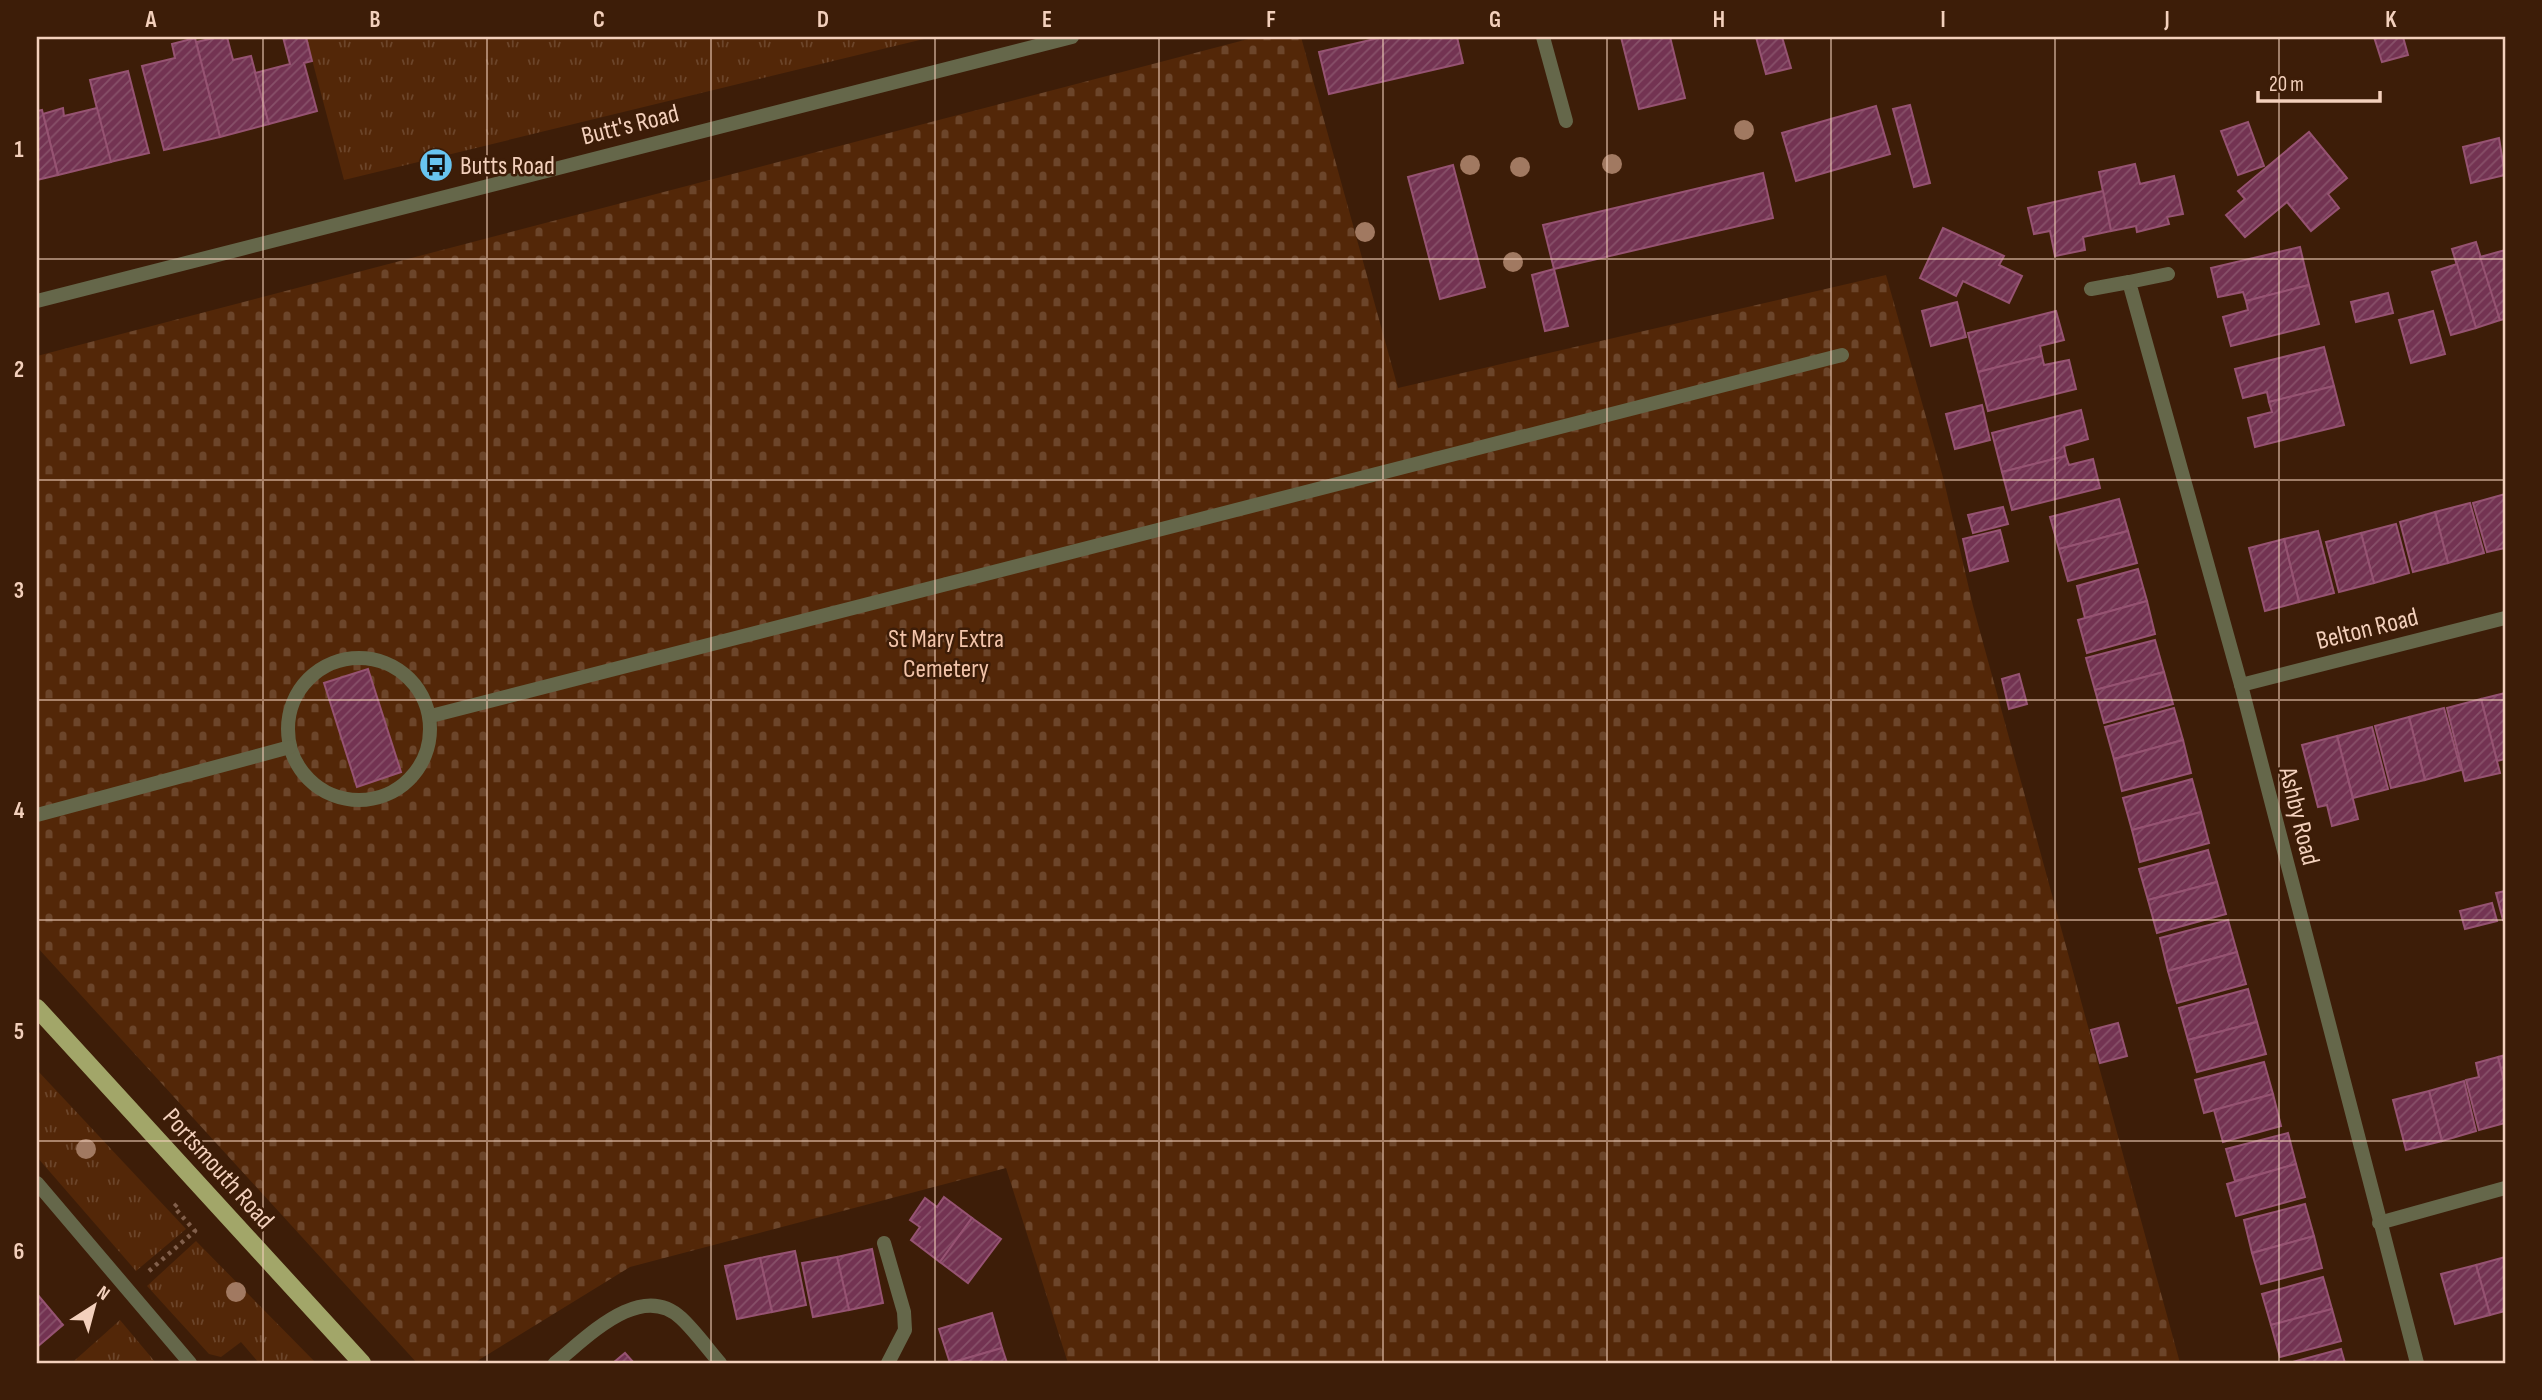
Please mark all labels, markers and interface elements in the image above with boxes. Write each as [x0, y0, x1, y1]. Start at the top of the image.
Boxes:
text: A [145, 6, 158, 34]
text: B [370, 6, 381, 34]
text: C [593, 6, 605, 34]
text: D [817, 6, 829, 34]
text: E [1042, 6, 1052, 34]
text: F [1266, 6, 1276, 34]
text: G [1489, 6, 1501, 34]
text: H [1713, 6, 1725, 34]
text: I [1940, 6, 1946, 34]
text: J [2163, 6, 2170, 34]
text: K [2385, 6, 2397, 34]
scale bar [2258, 60, 2381, 104]
text: 20 m [2269, 72, 2304, 97]
street label: Butt's Road [579, 98, 682, 152]
text: 1 [14, 136, 24, 164]
bus stop icon: Butts Road [417, 146, 455, 184]
place label: Butts Road [460, 151, 555, 182]
text: 2 [14, 356, 24, 384]
text: 3 [14, 577, 24, 605]
street label: Belton Road [2313, 602, 2422, 657]
park label: St Mary Extra Cemetery [888, 624, 1004, 685]
street label: Ashby Road [2271, 763, 2326, 869]
text: 4 [14, 797, 25, 825]
text: 5 [14, 1018, 24, 1046]
street label: Portsmouth Road [156, 1102, 280, 1236]
text: 6 [14, 1238, 24, 1266]
north arrow [60, 1270, 130, 1340]
text: N [92, 1281, 114, 1306]

